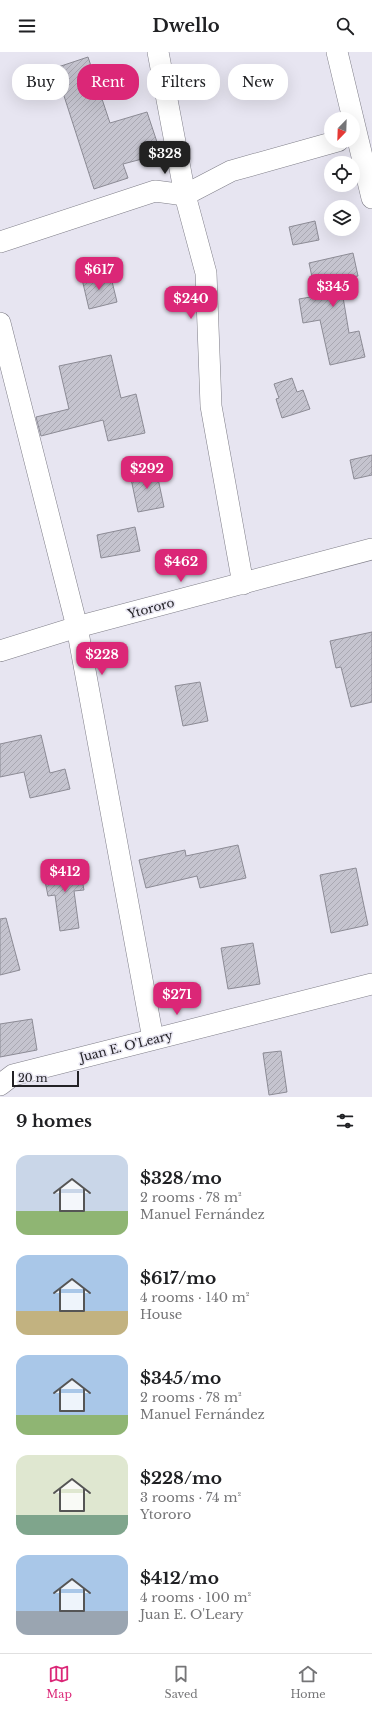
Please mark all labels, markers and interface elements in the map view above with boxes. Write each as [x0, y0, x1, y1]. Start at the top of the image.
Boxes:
icon: menu [16, 15, 38, 37]
text: Dwello [152, 15, 220, 37]
icon: search [334, 15, 356, 37]
chip: Buy [12, 64, 69, 100]
chip: Rent [77, 64, 139, 100]
chip: Filters [147, 64, 220, 100]
chip: New [228, 64, 288, 100]
north arrow [324, 112, 360, 148]
map controls [324, 112, 360, 236]
pin: $328 [141, 141, 189, 175]
text: $328 [148, 145, 182, 162]
button: locate [324, 156, 360, 192]
button: layers [324, 200, 360, 236]
pin: $617 [75, 257, 123, 291]
text: $617 [84, 261, 114, 278]
pin: $345 [309, 274, 357, 308]
text: $345 [316, 278, 350, 295]
pin: $240 [167, 286, 215, 320]
text: $240 [173, 290, 209, 307]
pin: $292 [123, 456, 171, 490]
text: $292 [130, 460, 164, 477]
pin: $462 [157, 549, 205, 583]
text: $462 [164, 553, 198, 570]
street label: Ytororo [125, 595, 176, 622]
pin: $228 [78, 642, 126, 676]
text: $228 [85, 646, 119, 663]
pin: $412 [41, 859, 89, 893]
text: $412 [49, 863, 81, 880]
pin: $271 [153, 982, 201, 1016]
text: $271 [162, 986, 192, 1003]
street label: Juan E. O'Leary [76, 1027, 175, 1065]
scale bar [12, 1069, 79, 1088]
text: 20 m [18, 1071, 48, 1085]
icon: filters [334, 1110, 356, 1132]
text: 9 homes [16, 1111, 92, 1132]
text: $328/mo [140, 1168, 222, 1189]
icon: home [48, 1171, 96, 1219]
text: 2 rooms · 78 m² [140, 1189, 242, 1206]
text: Manuel Fernández [140, 1206, 265, 1223]
text: $617/mo [140, 1268, 216, 1289]
icon: home [48, 1271, 96, 1319]
text: 4 rooms · 140 m² [140, 1289, 250, 1306]
text: House [140, 1306, 182, 1323]
text: $345/mo [140, 1368, 221, 1389]
icon: home [48, 1371, 96, 1419]
text: 2 rooms · 78 m² [140, 1389, 242, 1406]
text: Manuel Fernández [140, 1406, 265, 1423]
text: $228/mo [140, 1468, 222, 1489]
icon: home [48, 1471, 96, 1519]
text: 3 rooms · 74 m² [140, 1489, 241, 1506]
text: Ytororo [140, 1506, 191, 1523]
text: $412/mo [140, 1568, 219, 1589]
icon: home [48, 1571, 96, 1619]
text: 4 rooms · 100 m² [140, 1589, 251, 1606]
text: Juan E. O'Leary [140, 1606, 244, 1623]
tab: Map [46, 1663, 72, 1701]
tab: Saved [165, 1663, 198, 1701]
tab: Home [290, 1663, 326, 1701]

